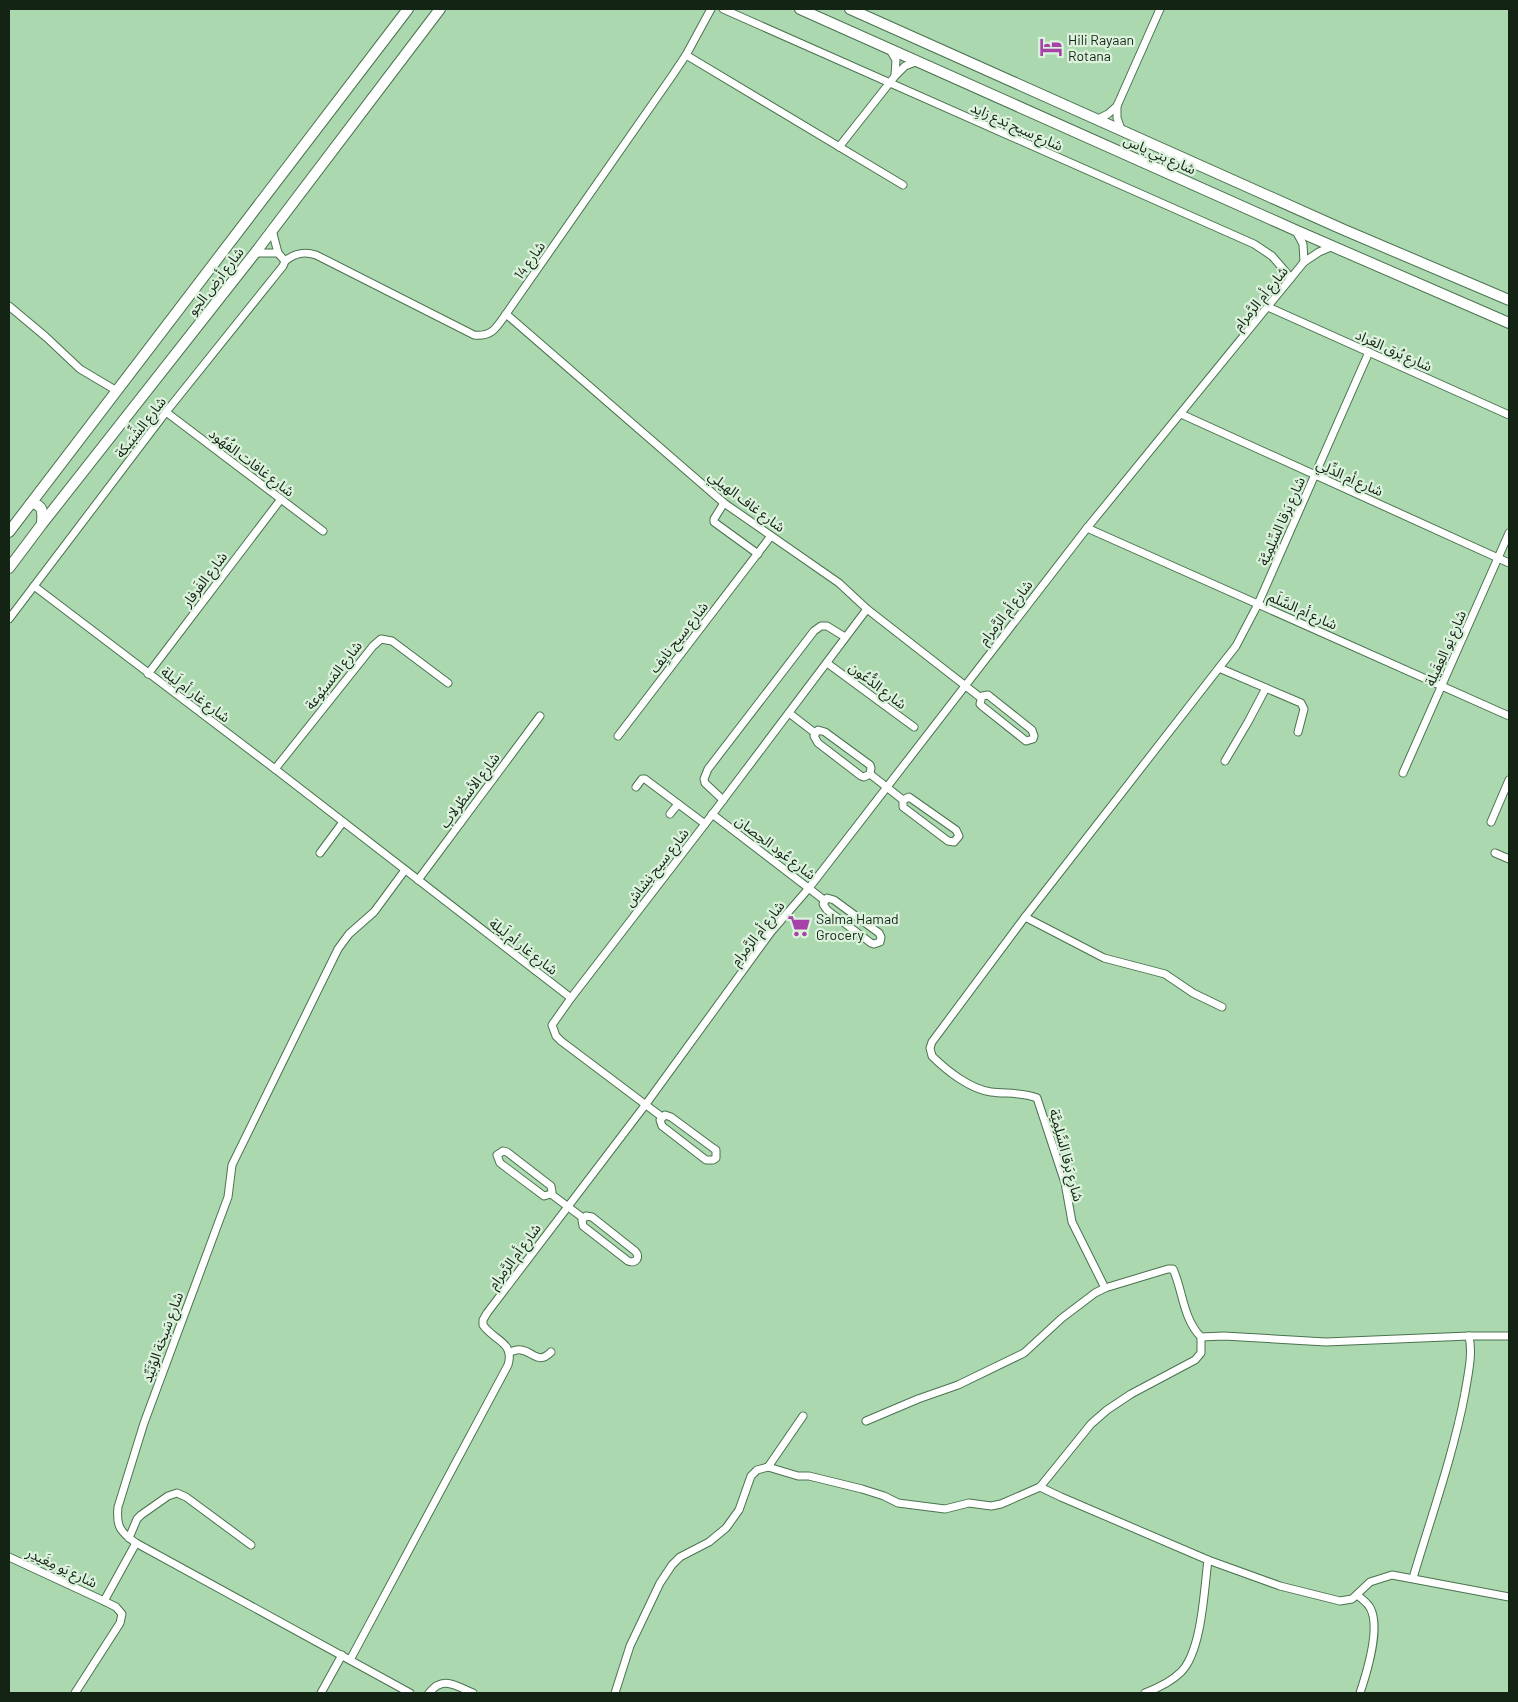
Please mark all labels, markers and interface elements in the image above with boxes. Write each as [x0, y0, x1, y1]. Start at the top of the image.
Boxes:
place label: Hili Rayaan Rotana [1068, 31, 1134, 64]
hotel icon: Hili Rayaan Rotana [1038, 34, 1064, 60]
street label: شارع سيح بَدع زايِد [967, 98, 1066, 157]
street label: شارع بني ياس [1120, 131, 1199, 180]
street label: شارع 14 [510, 238, 551, 284]
street label: شارع أرض الجو [183, 244, 249, 320]
street label: شارع أم الرَّمرام [1229, 262, 1293, 335]
street label: شارع بُرق العَراد [1352, 326, 1435, 377]
street label: شارع الشِّبَيكة [109, 392, 172, 463]
street label: شارع غافات الفُهُود [204, 424, 298, 502]
street label: شارع أم الدِّلِي [1313, 455, 1386, 502]
street label: شارع غاف الهيلي [703, 467, 789, 538]
street label: شارع بَرقا السِّلِمِيَّة [1254, 474, 1311, 569]
street label: شارع الفَرفار [177, 548, 233, 613]
street label: شارع أم الرَّمرام [974, 576, 1038, 650]
street label: شارع أم السَّلَم [1265, 587, 1340, 636]
street label: شارع سيح نايِف [645, 598, 713, 678]
street label: شارع يَو العِقَيلة [1421, 607, 1472, 690]
street label: شارع المَسبُوعة [301, 637, 367, 715]
street label: شارع الدُّعُون [844, 657, 911, 715]
street label: شارع غار أم لَيلة [156, 662, 234, 728]
street label: شارع الأسطُرلاب [435, 749, 505, 833]
street label: شارع عُود الحِصان [731, 811, 819, 885]
street label: شارع سيح نِشاش [620, 824, 694, 911]
street label: شارع أم الرَّمرام [726, 897, 790, 971]
place label: Salma Hamad Grocery [816, 910, 899, 943]
supermarket icon: Salma Hamad Grocery [786, 913, 812, 939]
street label: شارع غار أم لَيلة [485, 914, 562, 980]
street label: شارع بَرقا السِّلِمِيَّة [1044, 1107, 1088, 1204]
street label: شارع أم الرَّمرام [484, 1220, 547, 1294]
street label: شارع سَبخة الوُتَيِّد [138, 1290, 189, 1385]
street label: شارع يَو مِغَيدِر [22, 1543, 100, 1594]

